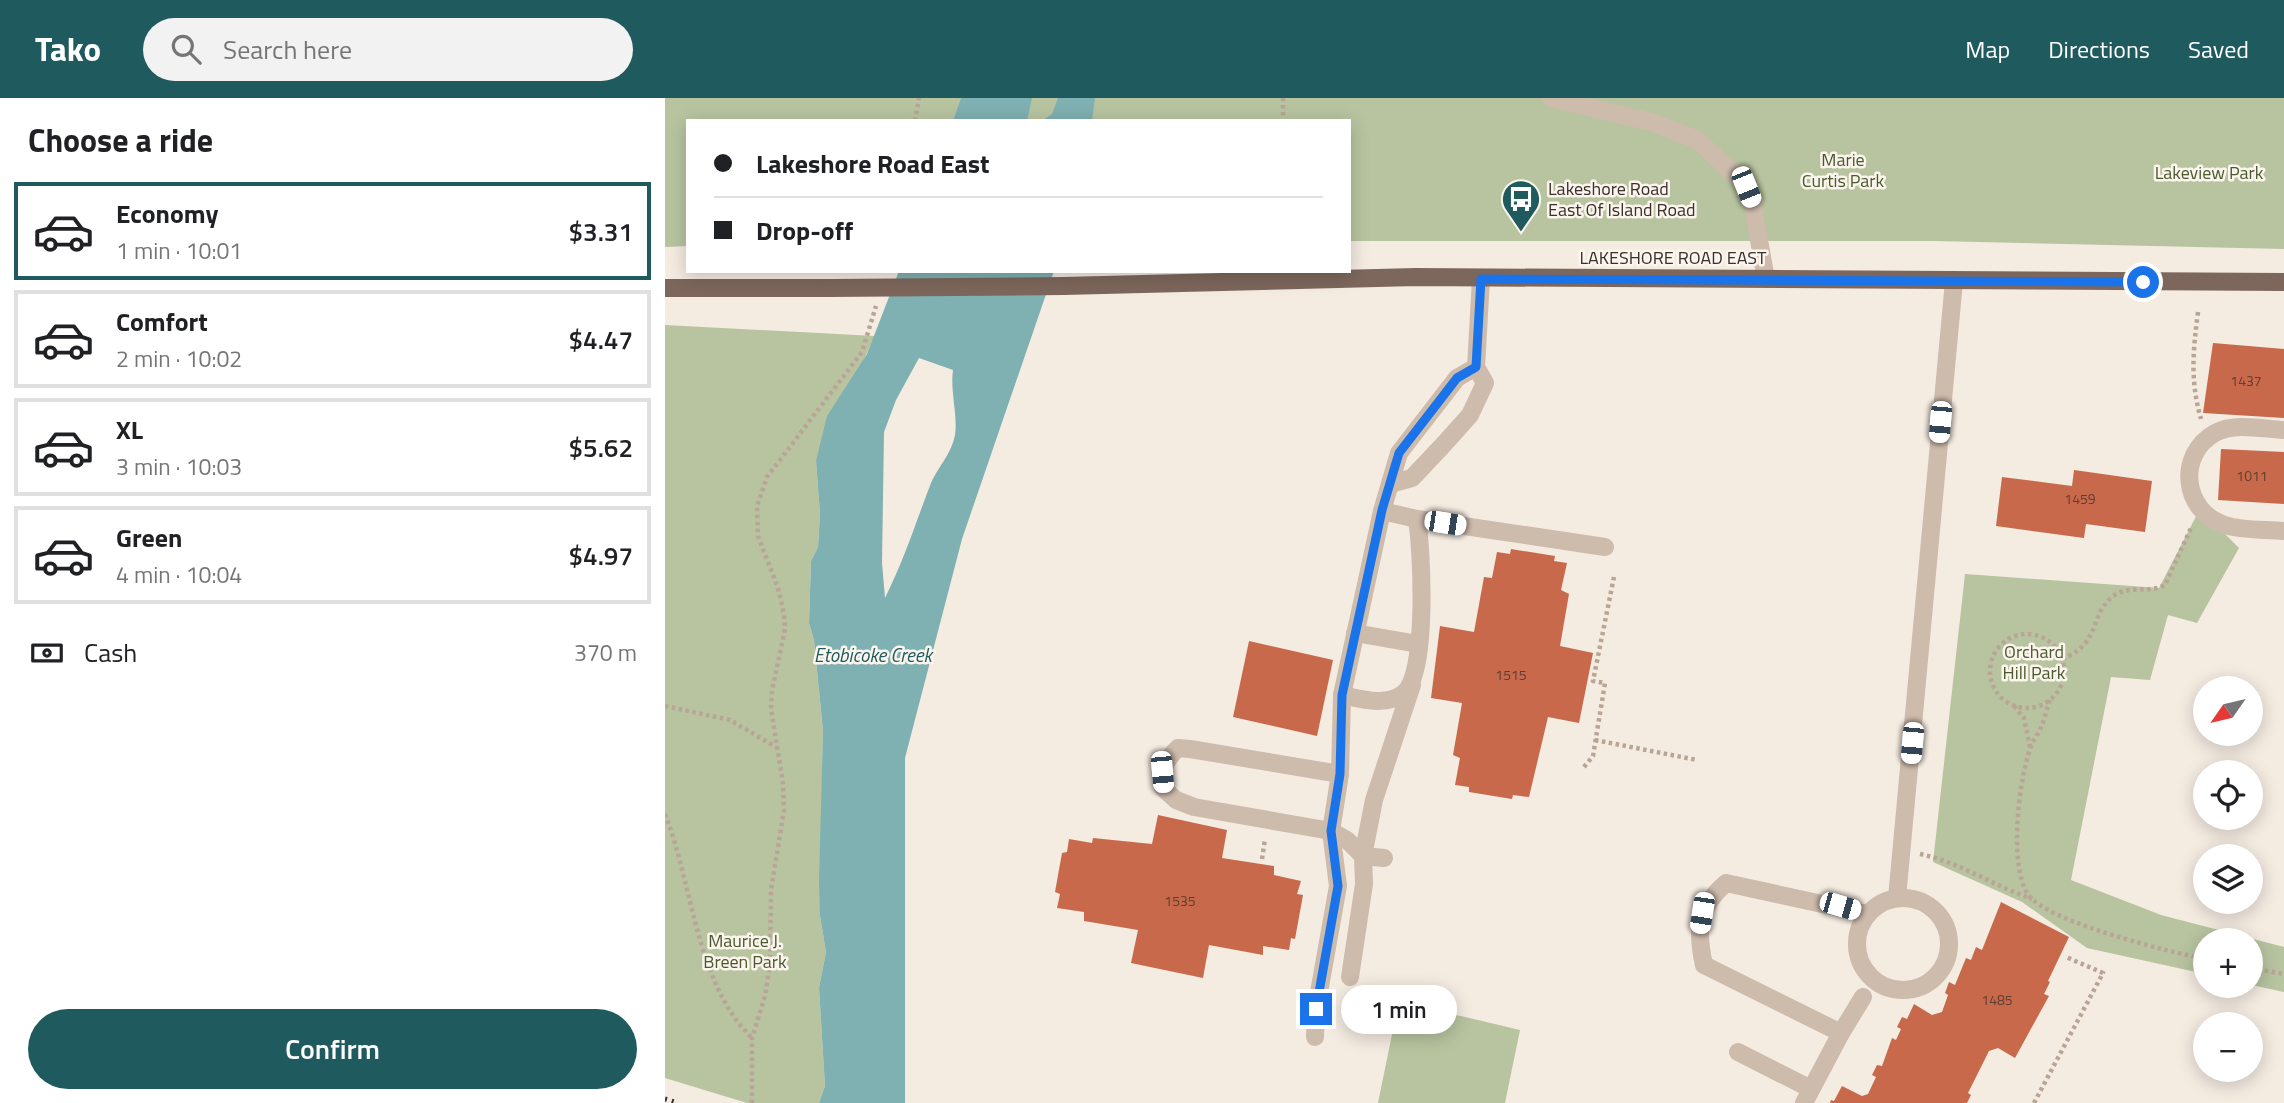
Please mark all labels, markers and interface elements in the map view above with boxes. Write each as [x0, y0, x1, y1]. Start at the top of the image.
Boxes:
search box [143, 18, 633, 81]
text: Tako [35, 24, 101, 74]
icon: search [167, 30, 205, 68]
text: Search here [223, 30, 352, 69]
text: Map [1965, 31, 2010, 67]
text: Directions [2048, 31, 2150, 67]
text: Saved [2188, 31, 2249, 67]
text: Choose a ride [28, 116, 213, 164]
text: Lakeshore Road East [756, 144, 990, 183]
park label: Marie Curtis Park [1802, 146, 1885, 194]
park label: Lakeview Park [2155, 159, 2264, 186]
car [1729, 164, 1764, 210]
place label: Lakeshore Road East Of Island Road [1548, 175, 1696, 223]
bus stop icon: Lakeshore Road East Of Island Road [1500, 178, 1542, 233]
text: Economy [116, 194, 218, 233]
icon: car [32, 200, 95, 263]
text: Drop-off [756, 211, 853, 250]
text: $3.31 [569, 212, 633, 251]
text: 1 min · 10:01 [116, 233, 242, 268]
street label: LAKESHORE ROAD EAST [1579, 244, 1767, 271]
route start [2127, 266, 2159, 298]
text: Comfort [116, 302, 208, 341]
icon: car [32, 308, 95, 371]
text: $4.47 [569, 320, 633, 359]
text: 2 min · 10:02 [116, 341, 242, 376]
house number: 1437 [2230, 370, 2262, 391]
car [1928, 400, 1953, 444]
text: XL [116, 410, 143, 449]
icon: car [32, 416, 95, 479]
text: $5.62 [569, 428, 633, 467]
text: 3 min · 10:03 [116, 449, 242, 484]
house number: 1011 [2236, 465, 2268, 486]
house number: 1459 [2064, 488, 2096, 509]
car [1423, 509, 1468, 537]
text: Green [116, 518, 182, 557]
icon: car [32, 524, 95, 587]
text: $4.97 [569, 536, 633, 575]
text: 4 min · 10:04 [116, 557, 242, 592]
text: Cash [84, 633, 137, 672]
icon: cash [28, 634, 66, 672]
text: 370 m [574, 635, 637, 670]
park label: Orchard Hill Park [2003, 638, 2066, 686]
water label: Etobicoke Creek [814, 640, 934, 669]
house number: 1515 [1495, 664, 1527, 685]
north arrow [2193, 676, 2263, 746]
map controls [2193, 676, 2263, 1082]
car [1900, 721, 1925, 765]
car [1150, 750, 1175, 794]
button: locate [2193, 760, 2263, 830]
button: layers [2193, 844, 2263, 914]
house number: 1535 [1164, 890, 1196, 911]
car [1817, 890, 1864, 922]
car [1689, 891, 1716, 935]
park label: Maurice J. Breen Park [703, 927, 787, 975]
button: + [2193, 928, 2263, 998]
callout: 1 min [1341, 984, 1456, 1034]
house number: 1485 [1981, 989, 2013, 1010]
text: 1 min [1371, 992, 1427, 1027]
route end [1300, 993, 1332, 1025]
button: Confirm [28, 1009, 637, 1089]
button: − [2193, 1012, 2263, 1082]

